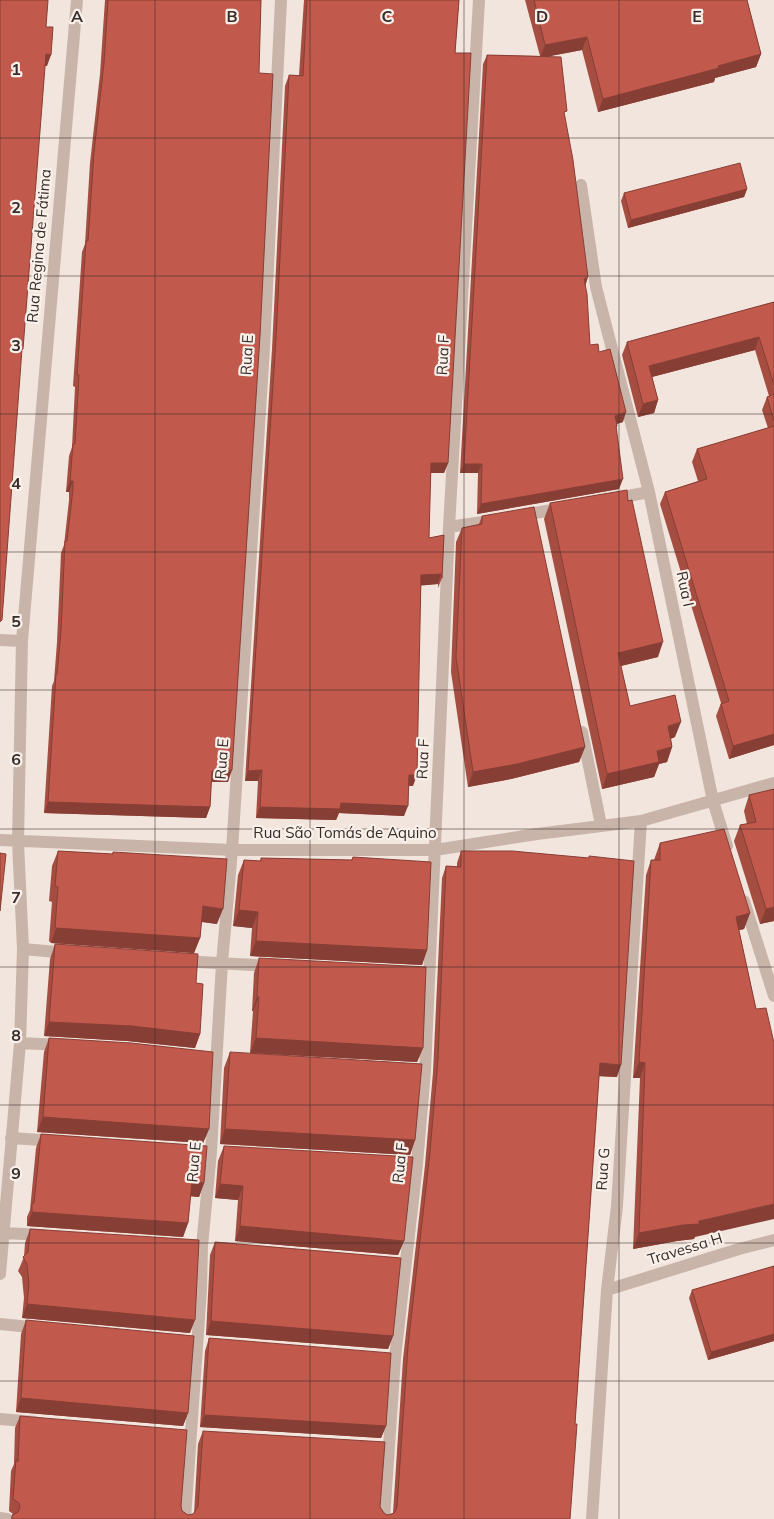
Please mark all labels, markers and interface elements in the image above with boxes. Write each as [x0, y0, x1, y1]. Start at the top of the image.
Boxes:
text: A [71, 6, 83, 26]
text: B [226, 6, 238, 26]
text: C [382, 6, 393, 26]
text: D [536, 6, 548, 26]
text: E [692, 6, 702, 26]
text: 1 [11, 59, 21, 79]
street label: Rua Regina de Fátima [22, 168, 55, 324]
text: 2 [11, 197, 21, 217]
street label: Rua E [236, 334, 257, 376]
street label: Rua F [432, 334, 453, 376]
text: 3 [11, 335, 21, 355]
text: 4 [11, 473, 21, 493]
street label: Rua I [672, 569, 699, 608]
text: 5 [11, 611, 21, 631]
street label: Rua E [211, 738, 232, 780]
street label: Rua F [412, 738, 433, 780]
text: 6 [11, 749, 21, 769]
street label: Rua São Tomás de Aquino [253, 823, 437, 842]
text: 7 [11, 887, 21, 907]
text: 8 [11, 1025, 21, 1045]
street label: Rua E [182, 1141, 205, 1183]
street label: Rua F [388, 1142, 411, 1184]
street label: Rua G [592, 1147, 613, 1191]
text: 9 [11, 1163, 21, 1183]
street label: Travessa H [645, 1228, 725, 1269]

